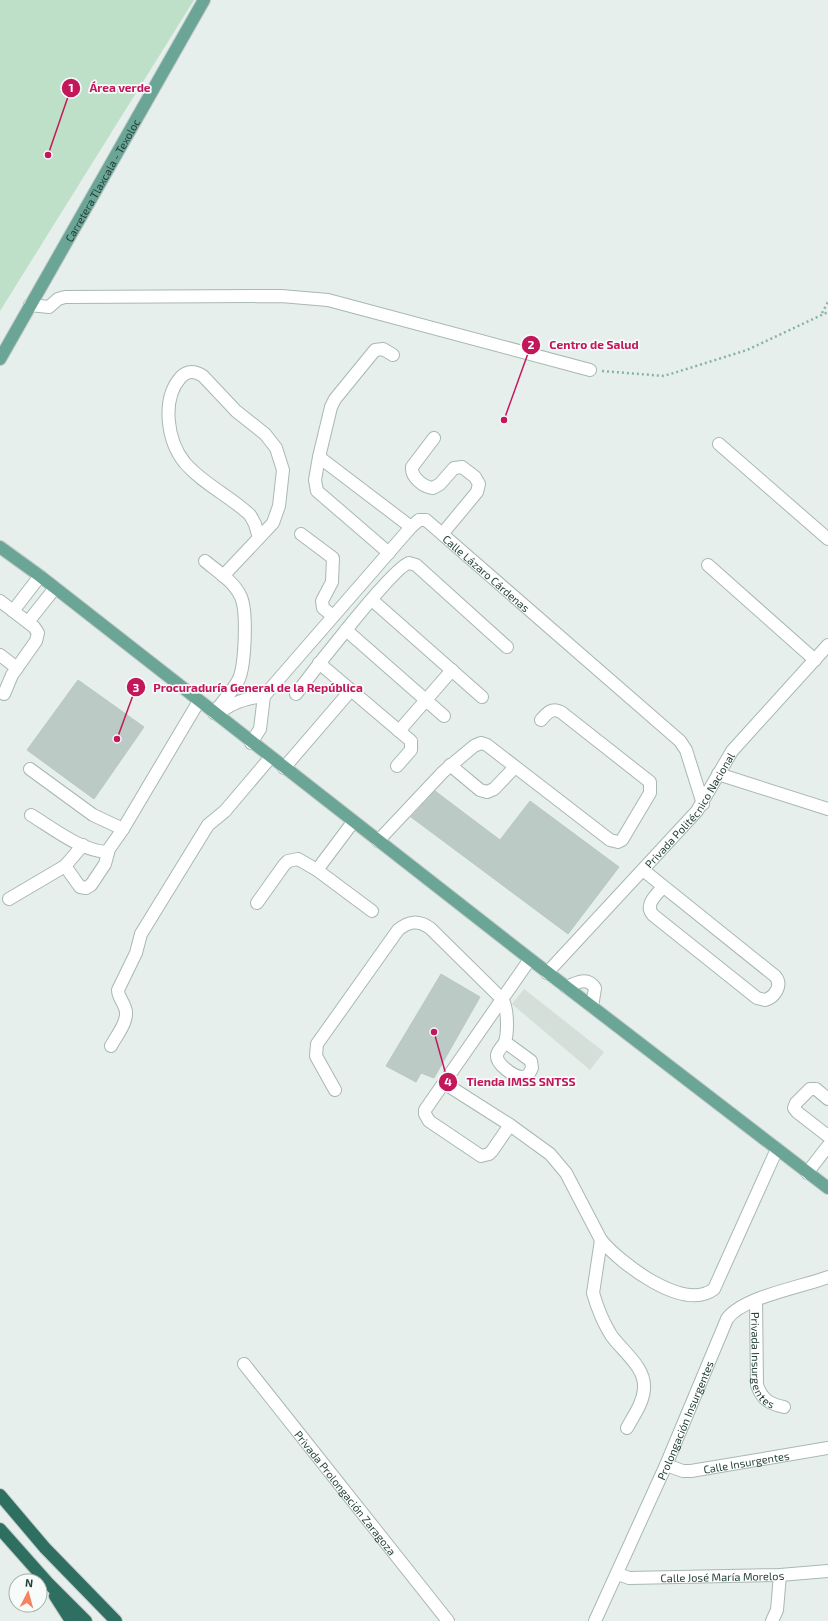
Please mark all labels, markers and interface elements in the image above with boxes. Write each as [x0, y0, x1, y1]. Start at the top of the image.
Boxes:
callout: Área verde [61, 76, 158, 100]
text: 1 [68, 80, 74, 94]
text: Área verde [89, 80, 151, 94]
street label: Carretera Tlaxcala - Texoloc [62, 116, 142, 244]
callout: Centro de Salud [521, 333, 646, 357]
text: 2 [528, 337, 535, 351]
text: Centro de Salud [549, 337, 639, 351]
street label: Calle Lázaro Cárdenas [441, 532, 533, 614]
callout: Procuraduría General de la República [126, 675, 371, 699]
text: 3 [133, 680, 140, 694]
text: Procuraduría General de la República [153, 680, 363, 694]
street label: Privada Politécnico Nacional [642, 749, 737, 870]
callout: Tienda IMSS SNTSS [438, 1070, 584, 1094]
text: 4 [444, 1074, 452, 1088]
text: Tienda IMSS SNTSS [466, 1074, 576, 1088]
street label: Privada Insurgentes [750, 1312, 777, 1410]
street label: Prolongación Insurgentes [654, 1358, 716, 1482]
street label: Privada Prolongación Zaragoza [293, 1428, 399, 1557]
street label: Calle Insurgentes [702, 1448, 791, 1475]
street label: Calle José María Morelos [660, 1568, 785, 1584]
north arrow [8, 1573, 48, 1613]
text: N [24, 1576, 34, 1589]

